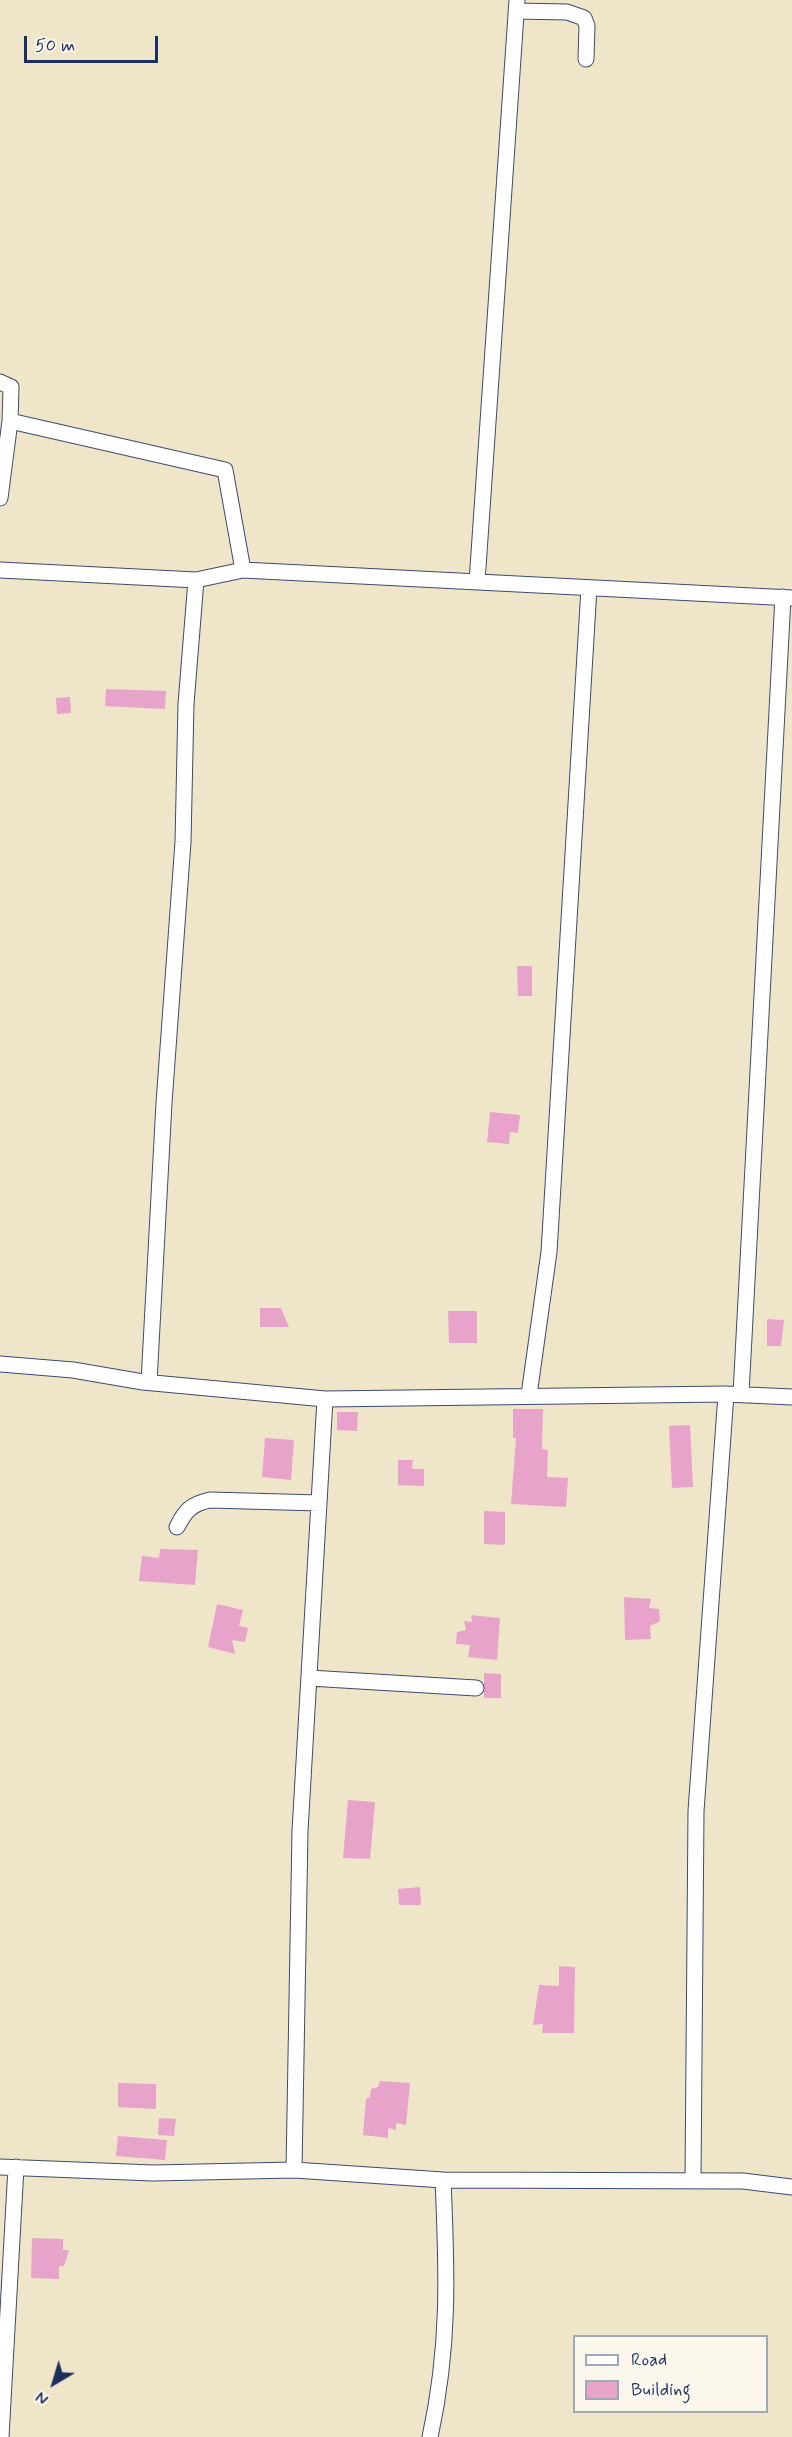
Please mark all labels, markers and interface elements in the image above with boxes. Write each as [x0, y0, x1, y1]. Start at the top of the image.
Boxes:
scale bar [27, 24, 160, 62]
text: 50 m [35, 34, 75, 58]
legend [573, 2335, 768, 2413]
text: Road [631, 2348, 667, 2372]
north arrow [24, 2353, 84, 2413]
text: Building [631, 2378, 691, 2402]
text: N [32, 2386, 53, 2409]

